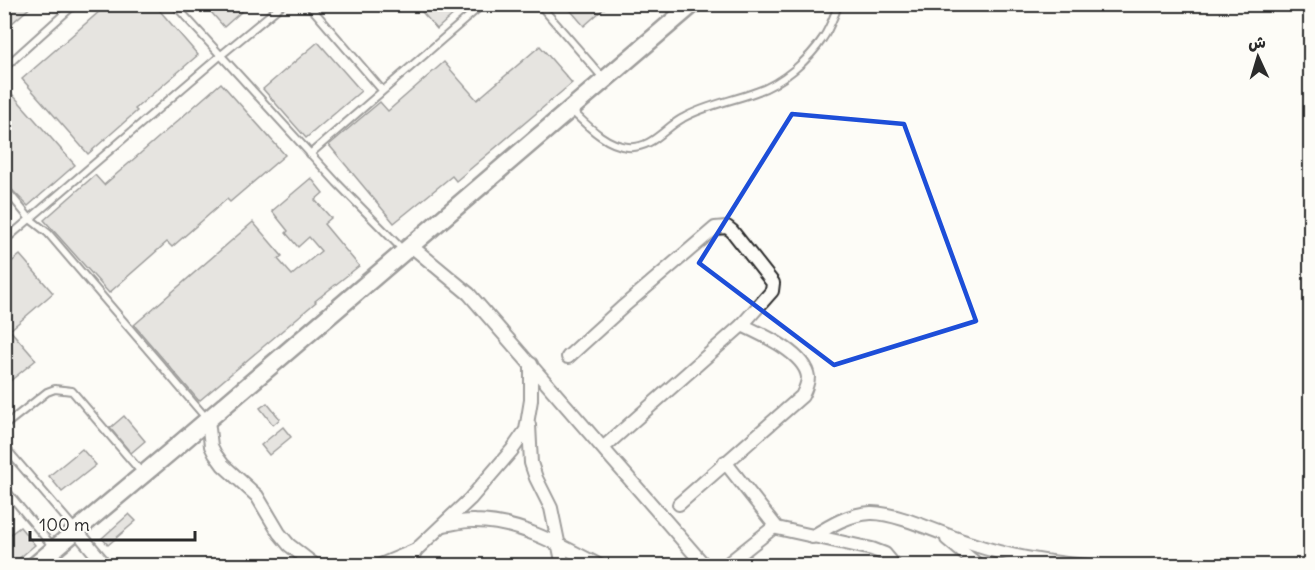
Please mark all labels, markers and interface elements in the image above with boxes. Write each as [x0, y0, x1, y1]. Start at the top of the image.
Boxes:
north arrow [1228, 27, 1288, 87]
text: ش [1247, 31, 1266, 53]
scale bar [30, 504, 195, 542]
text: 100 m [39, 513, 90, 536]

